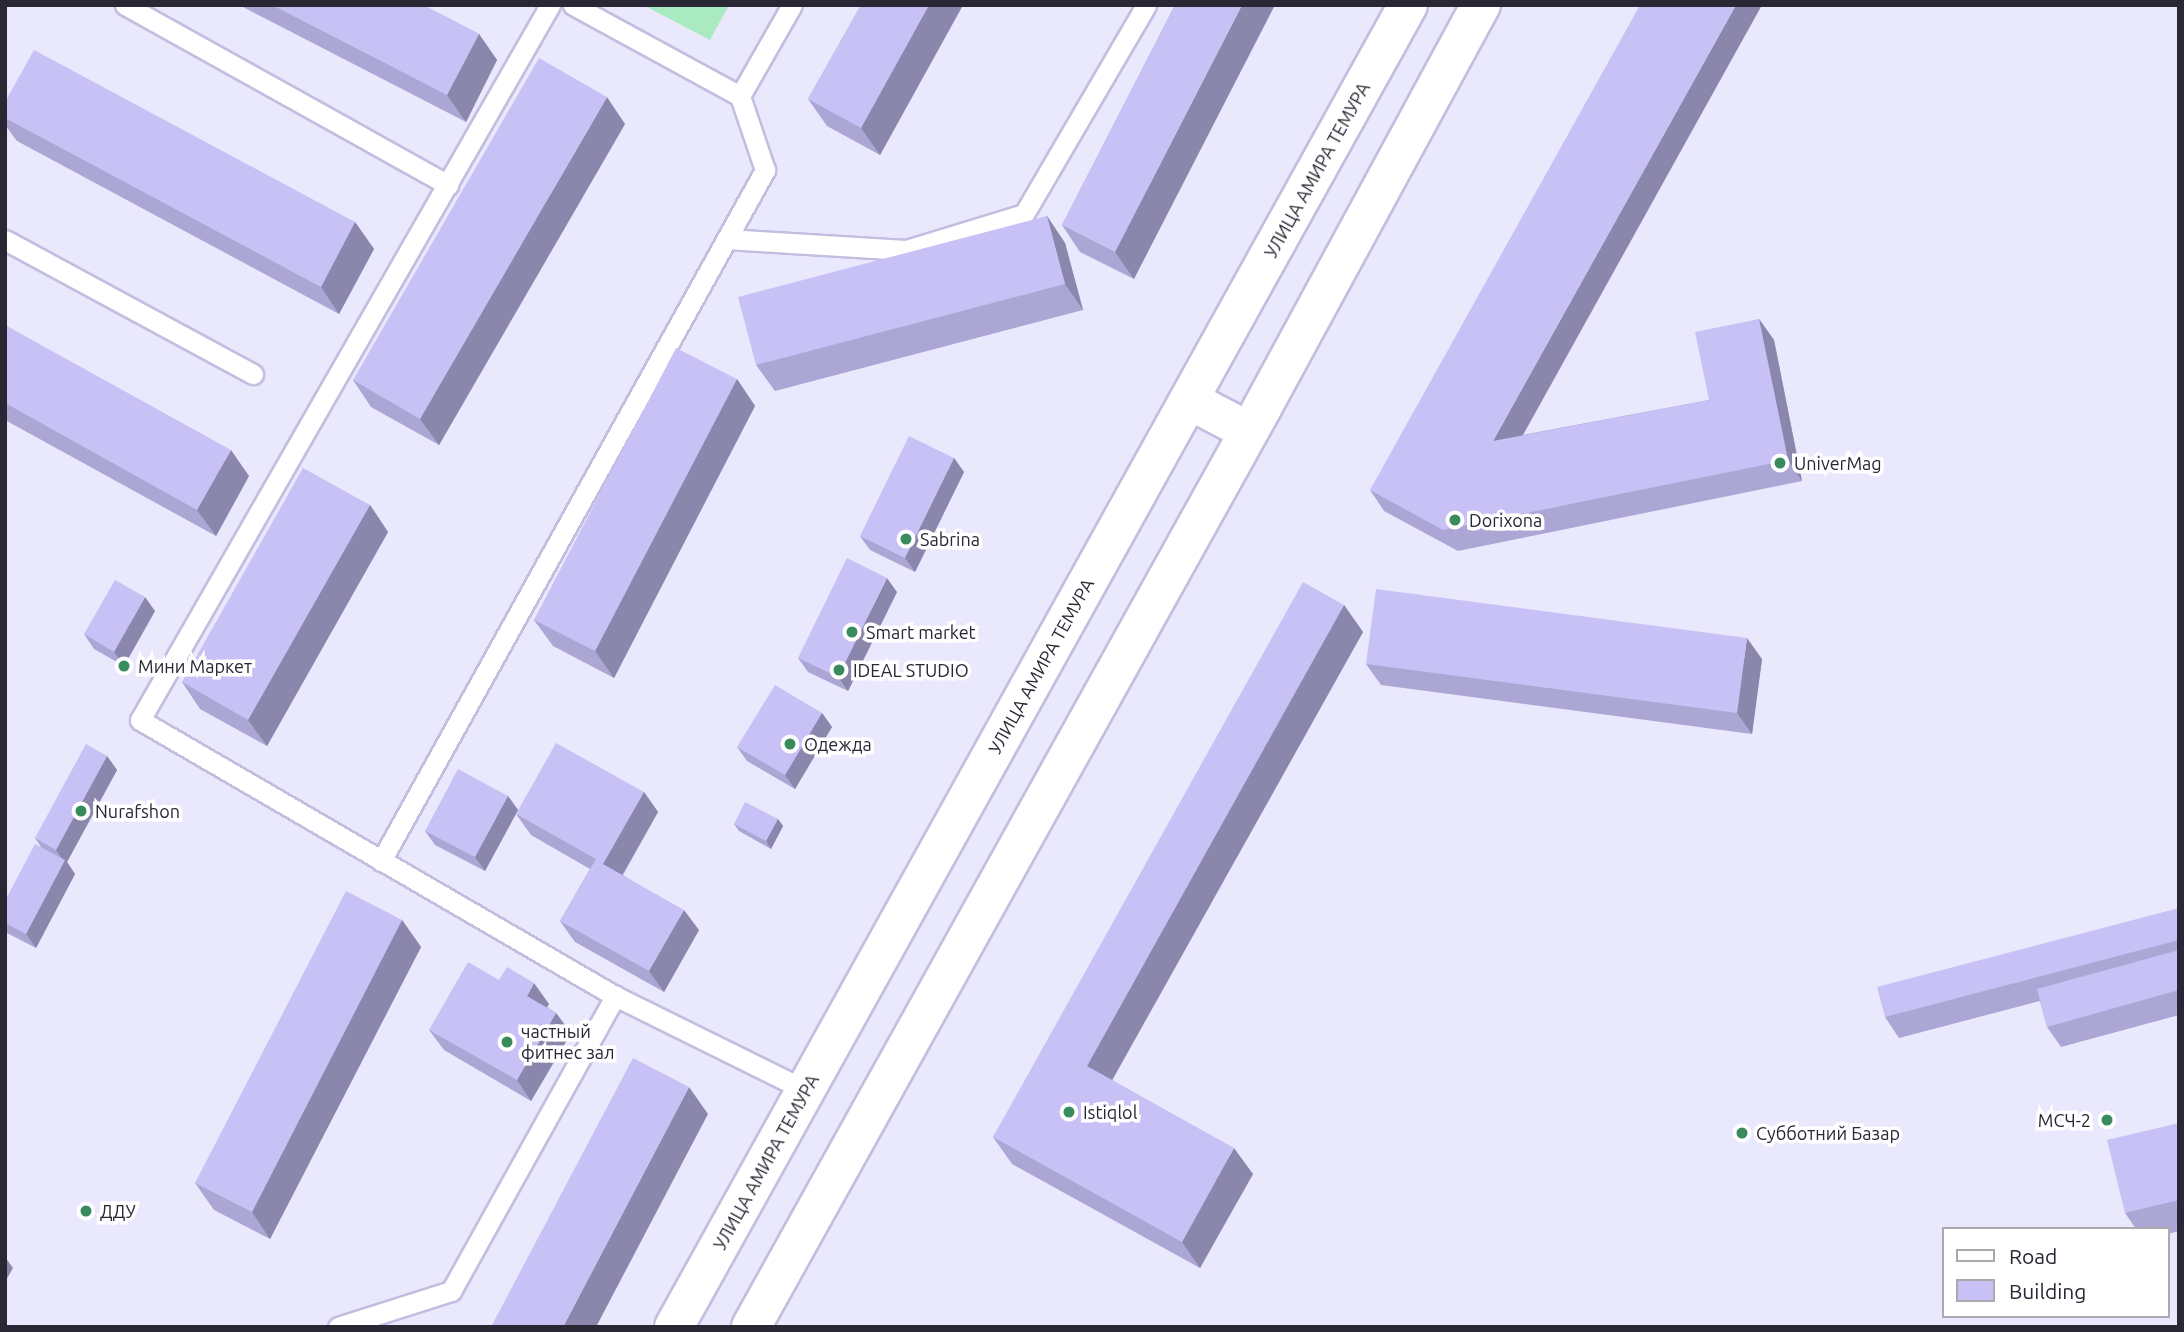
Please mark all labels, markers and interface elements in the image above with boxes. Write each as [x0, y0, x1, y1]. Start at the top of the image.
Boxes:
street label: УЛИЦА АМИРА ТЕМУРА [1260, 79, 1374, 261]
place label: UniverMag [1794, 452, 1882, 474]
marker: UniverMag [1772, 455, 1788, 471]
place label: Dorixona [1469, 509, 1542, 531]
marker: Dorixona [1447, 512, 1463, 528]
place label: Sabrina [920, 528, 980, 550]
marker: Sabrina [898, 531, 914, 547]
street label: УЛИЦА АМИРА ТЕМУРА [984, 575, 1098, 757]
place label: Smart market [866, 621, 976, 643]
marker: Smart market [844, 624, 860, 640]
place label: Мини Маркет [138, 655, 252, 677]
marker: Мини Маркет [116, 658, 132, 674]
place label: IDEAL STUDIO [853, 659, 969, 681]
marker: IDEAL STUDIO [831, 662, 847, 678]
place label: Одежда [804, 733, 872, 755]
marker: Одежда [782, 736, 798, 752]
place label: Nurafshon [95, 800, 180, 822]
marker: Nurafshon [73, 803, 89, 819]
place label: частный фитнес зал [521, 1021, 615, 1064]
marker: частный фитнес зал [499, 1034, 515, 1050]
street label: УЛИЦА АМИРА ТЕМУРА [709, 1071, 823, 1253]
place label: Istiqlol [1083, 1101, 1137, 1123]
marker: Istiqlol [1061, 1104, 1077, 1120]
place label: МСЧ-2 [2038, 1109, 2091, 1131]
marker: МСЧ-2 [2097, 1110, 2117, 1130]
place label: Субботний Базар [1756, 1122, 1900, 1144]
marker: Субботний Базар [1734, 1125, 1750, 1141]
place label: ДДУ [100, 1200, 136, 1222]
marker: ДДУ [78, 1203, 94, 1219]
legend [1942, 1227, 2170, 1318]
text: Road [2009, 1244, 2057, 1268]
text: Building [2009, 1279, 2086, 1303]

